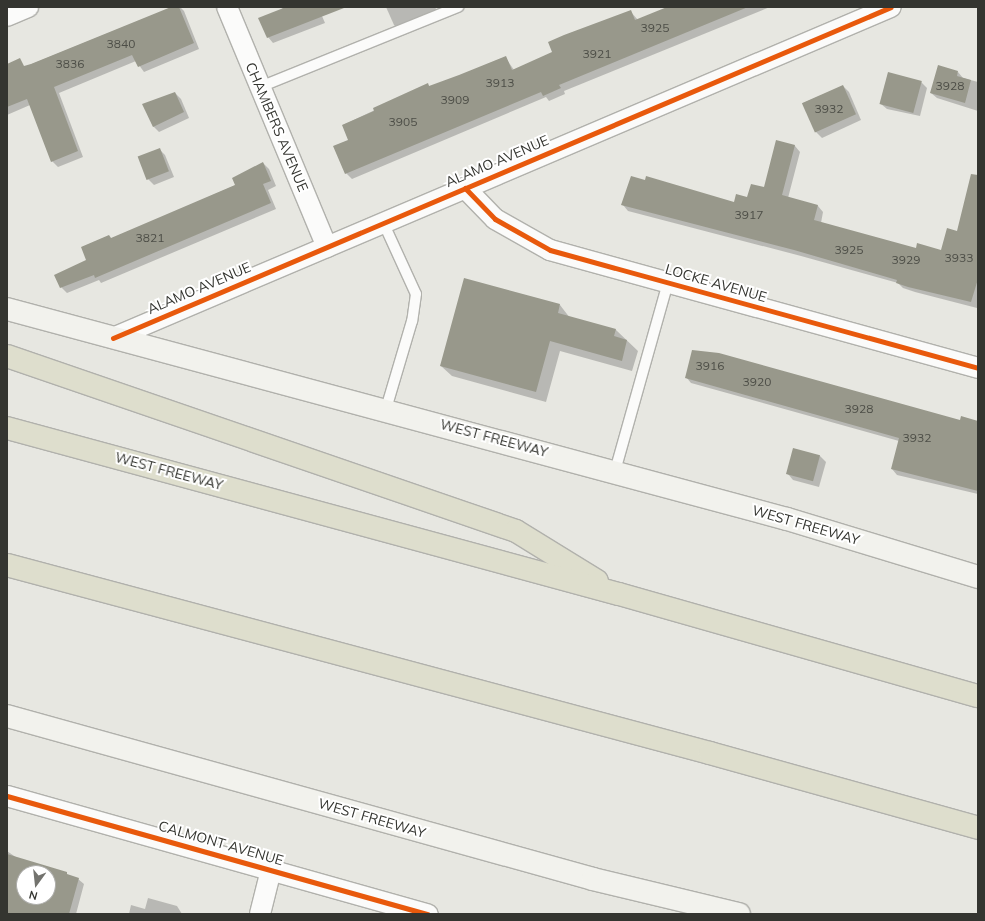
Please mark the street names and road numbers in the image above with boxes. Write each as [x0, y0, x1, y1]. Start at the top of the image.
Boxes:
street label: CHAMBERS AVENUE [242, 60, 312, 194]
street label: ALAMO AVENUE [443, 132, 551, 190]
street label: ALAMO AVENUE [145, 259, 253, 317]
street label: LOCKE AVENUE [663, 260, 769, 306]
street label: WEST FREEWAY [438, 416, 550, 460]
street label: WEST FREEWAY [113, 449, 225, 493]
street label: WEST FREEWAY [750, 502, 862, 548]
street label: WEST FREEWAY [316, 795, 428, 841]
street label: CALMONT AVENUE [157, 817, 285, 869]

